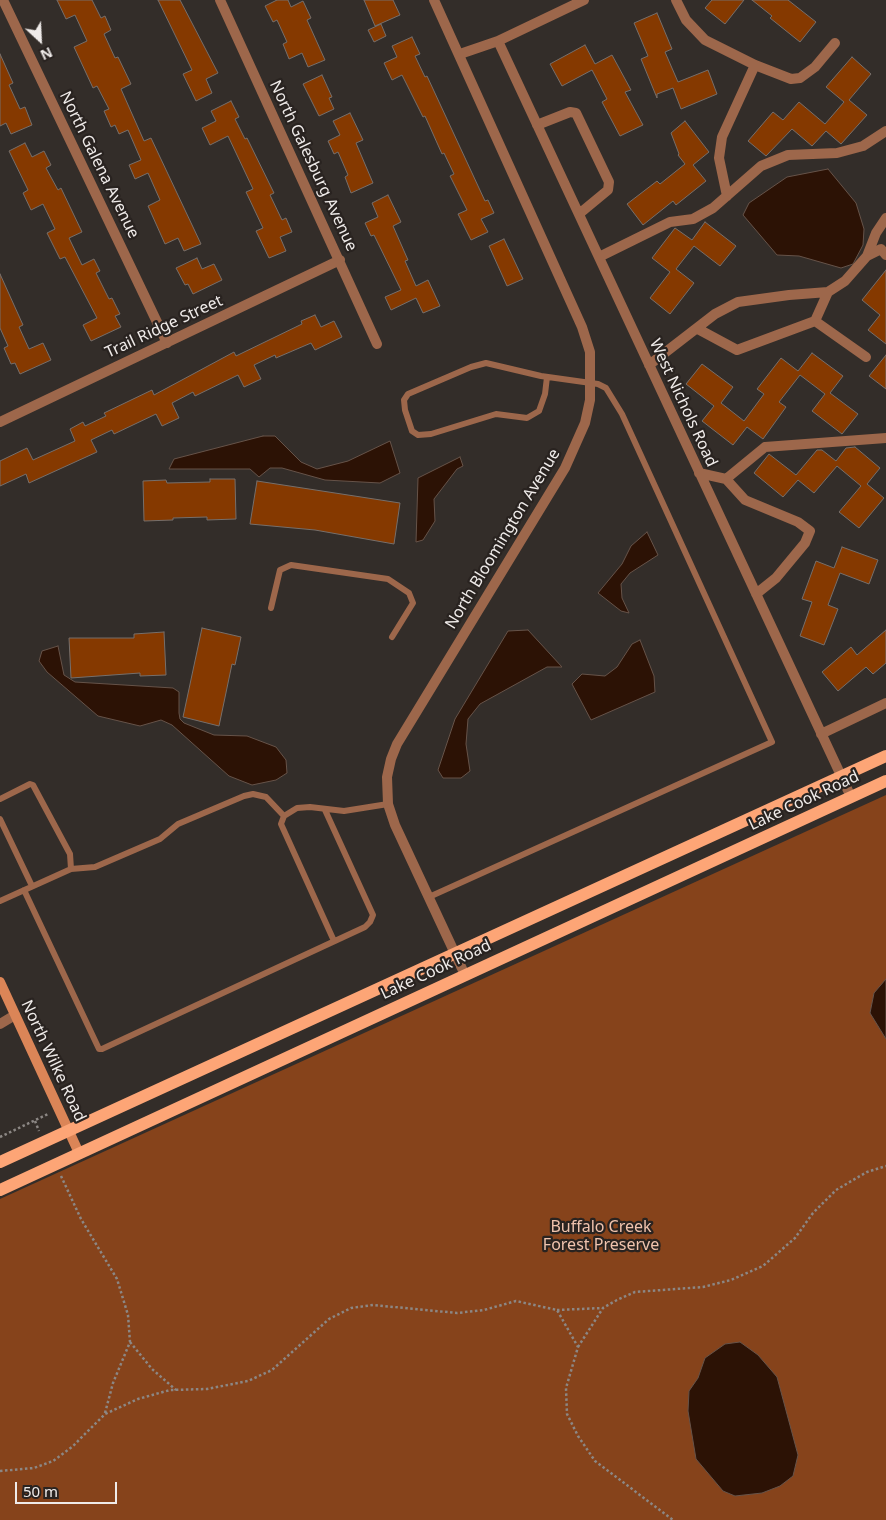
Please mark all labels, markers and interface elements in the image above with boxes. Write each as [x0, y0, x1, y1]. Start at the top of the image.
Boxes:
north arrow [15, 15, 65, 65]
text: N [37, 43, 56, 65]
street label: North Galesburg Avenue [265, 78, 361, 254]
street label: North Galena Avenue [55, 88, 143, 242]
street label: Trail Ridge Street [102, 291, 226, 363]
street label: West Nichols Road [645, 336, 721, 470]
street label: North Bloomington Avenue [442, 445, 564, 633]
street label: Lake Cook Road [746, 767, 862, 835]
street label: Lake Cook Road [378, 936, 494, 1004]
street label: North Wilke Road [16, 997, 90, 1125]
park label: Buffalo Creek Forest Preserve [543, 1217, 659, 1255]
scale bar [18, 1472, 120, 1504]
text: 50 m [23, 1481, 58, 1501]

